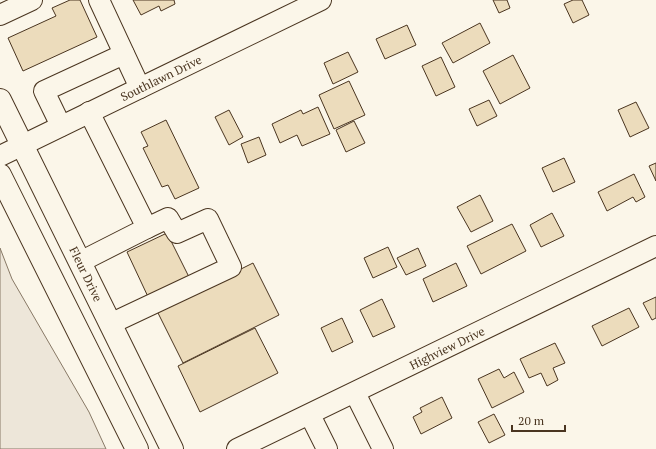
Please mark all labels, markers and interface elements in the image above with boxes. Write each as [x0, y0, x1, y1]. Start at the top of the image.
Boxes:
street label: Southlawn Drive [118, 52, 204, 104]
street label: Fleur Drive [66, 244, 106, 304]
street label: Highview Drive [407, 323, 487, 373]
scale bar [512, 407, 565, 433]
text: 20 m [518, 413, 545, 428]

